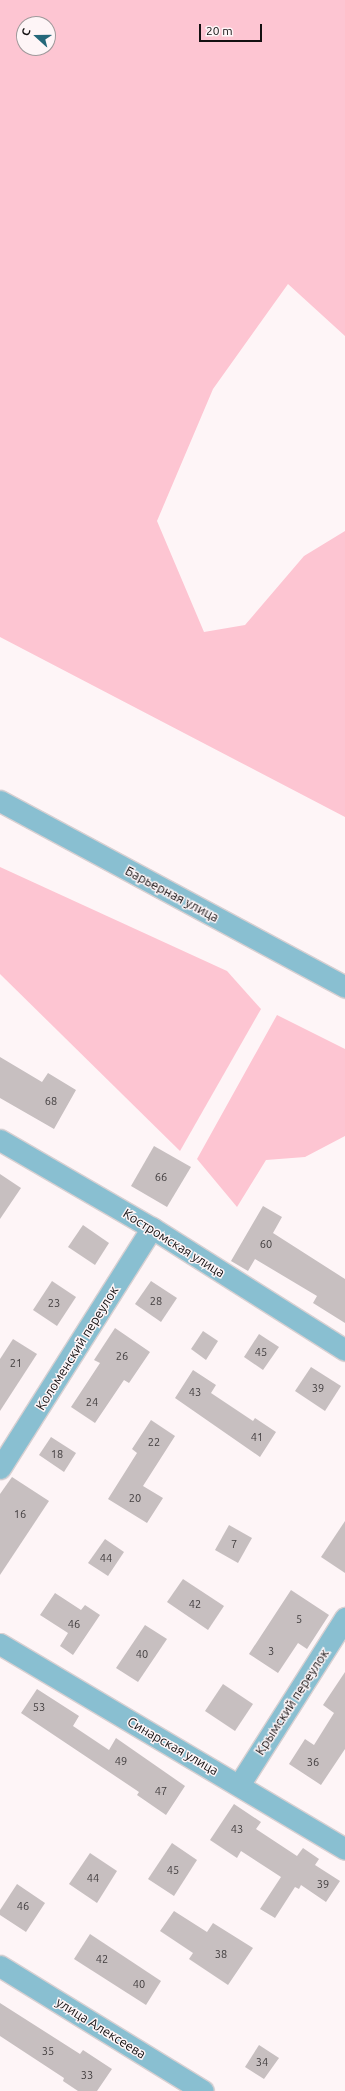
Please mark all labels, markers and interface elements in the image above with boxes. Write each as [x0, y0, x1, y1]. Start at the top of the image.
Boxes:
north arrow [16, 16, 56, 56]
scale bar [201, 16, 264, 42]
text: 20 m [206, 24, 233, 37]
text: С [19, 27, 33, 37]
street label: Барьерная улица [123, 863, 221, 925]
house number: 68 [45, 1094, 57, 1108]
house number: 66 [155, 1170, 167, 1184]
street label: Костромская улица [120, 1205, 228, 1281]
house number: 60 [260, 1237, 272, 1251]
street label: Коломенский переулок [32, 1283, 122, 1413]
house number: 28 [150, 1294, 162, 1308]
house number: 23 [48, 1296, 60, 1310]
house number: 45 [255, 1345, 267, 1359]
house number: 26 [116, 1349, 128, 1363]
house number: 21 [10, 1356, 22, 1370]
house number: 39 [312, 1381, 324, 1395]
house number: 43 [189, 1385, 201, 1399]
house number: 24 [86, 1395, 98, 1409]
house number: 41 [251, 1430, 263, 1444]
house number: 22 [148, 1435, 160, 1449]
house number: 18 [51, 1447, 63, 1461]
house number: 20 [129, 1491, 141, 1505]
house number: 16 [14, 1507, 26, 1521]
house number: 7 [231, 1537, 237, 1551]
house number: 44 [100, 1551, 112, 1565]
house number: 42 [189, 1597, 201, 1611]
house number: 5 [296, 1612, 302, 1626]
house number: 46 [68, 1617, 80, 1631]
house number: 3 [268, 1644, 274, 1658]
street label: Крымский переулок [252, 1646, 332, 1758]
house number: 40 [136, 1647, 148, 1661]
house number: 53 [33, 1700, 45, 1714]
street label: Синарская улица [125, 1714, 221, 1778]
house number: 49 [115, 1754, 127, 1768]
house number: 36 [307, 1755, 319, 1769]
house number: 47 [155, 1784, 167, 1798]
house number: 43 [231, 1822, 243, 1836]
house number: 45 [167, 1863, 179, 1877]
house number: 44 [87, 1871, 99, 1885]
house number: 39 [317, 1877, 329, 1891]
house number: 46 [17, 1899, 29, 1913]
house number: 38 [215, 1947, 227, 1961]
house number: 42 [96, 1952, 108, 1966]
house number: 40 [133, 1977, 145, 1991]
street label: улица Алексеева [53, 1994, 149, 2062]
house number: 35 [42, 2044, 54, 2058]
house number: 34 [256, 2055, 268, 2069]
house number: 33 [81, 2068, 93, 2082]

